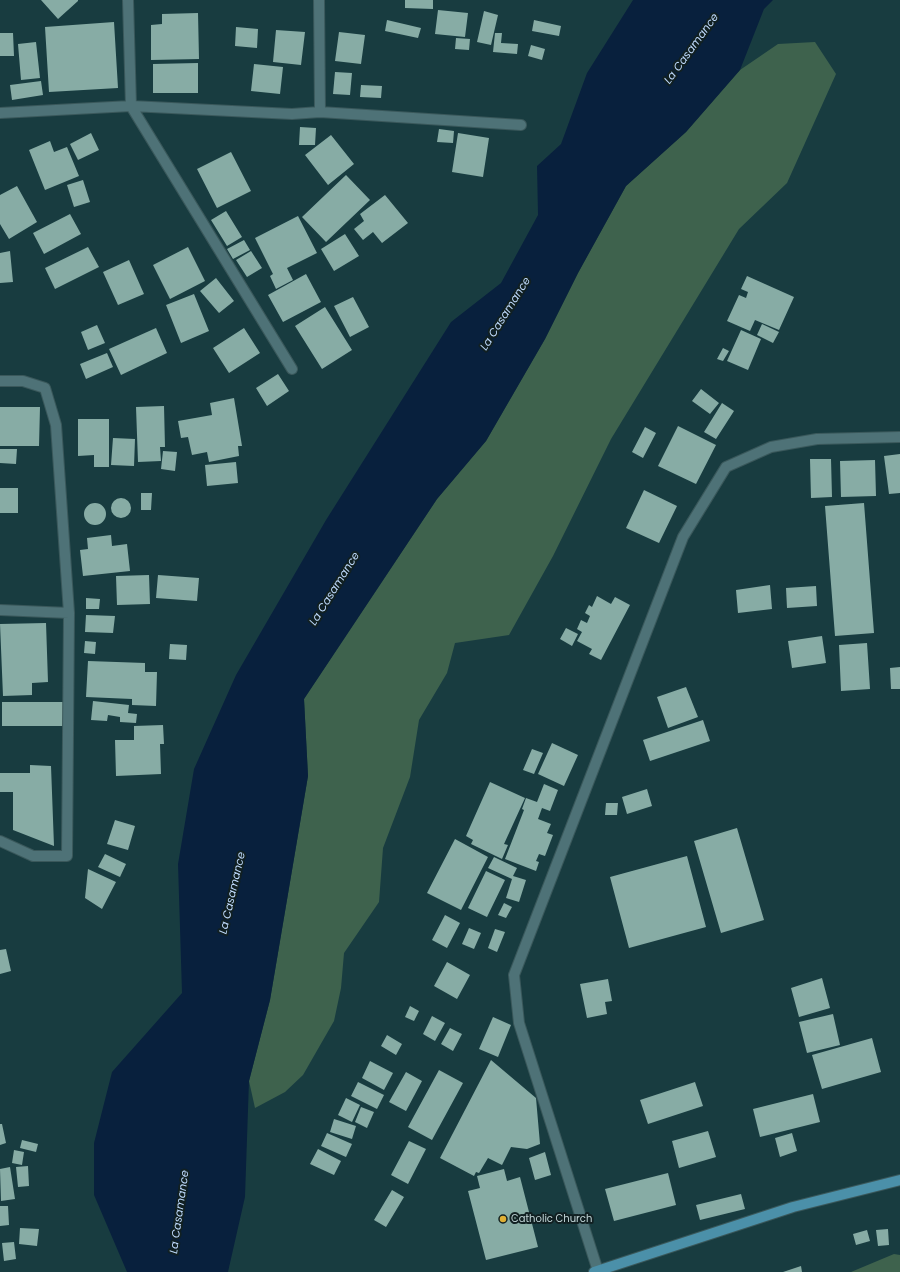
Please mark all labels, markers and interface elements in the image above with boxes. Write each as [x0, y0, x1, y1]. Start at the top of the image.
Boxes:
water label: La Casamance [662, 11, 722, 87]
water label: La Casamance [478, 275, 534, 353]
water label: La Casamance [307, 550, 363, 628]
water label: La Casamance [217, 851, 249, 935]
water label: La Casamance [168, 1170, 192, 1254]
place label: Catholic Church [511, 1213, 592, 1225]
marker: Catholic Church [498, 1214, 508, 1224]

